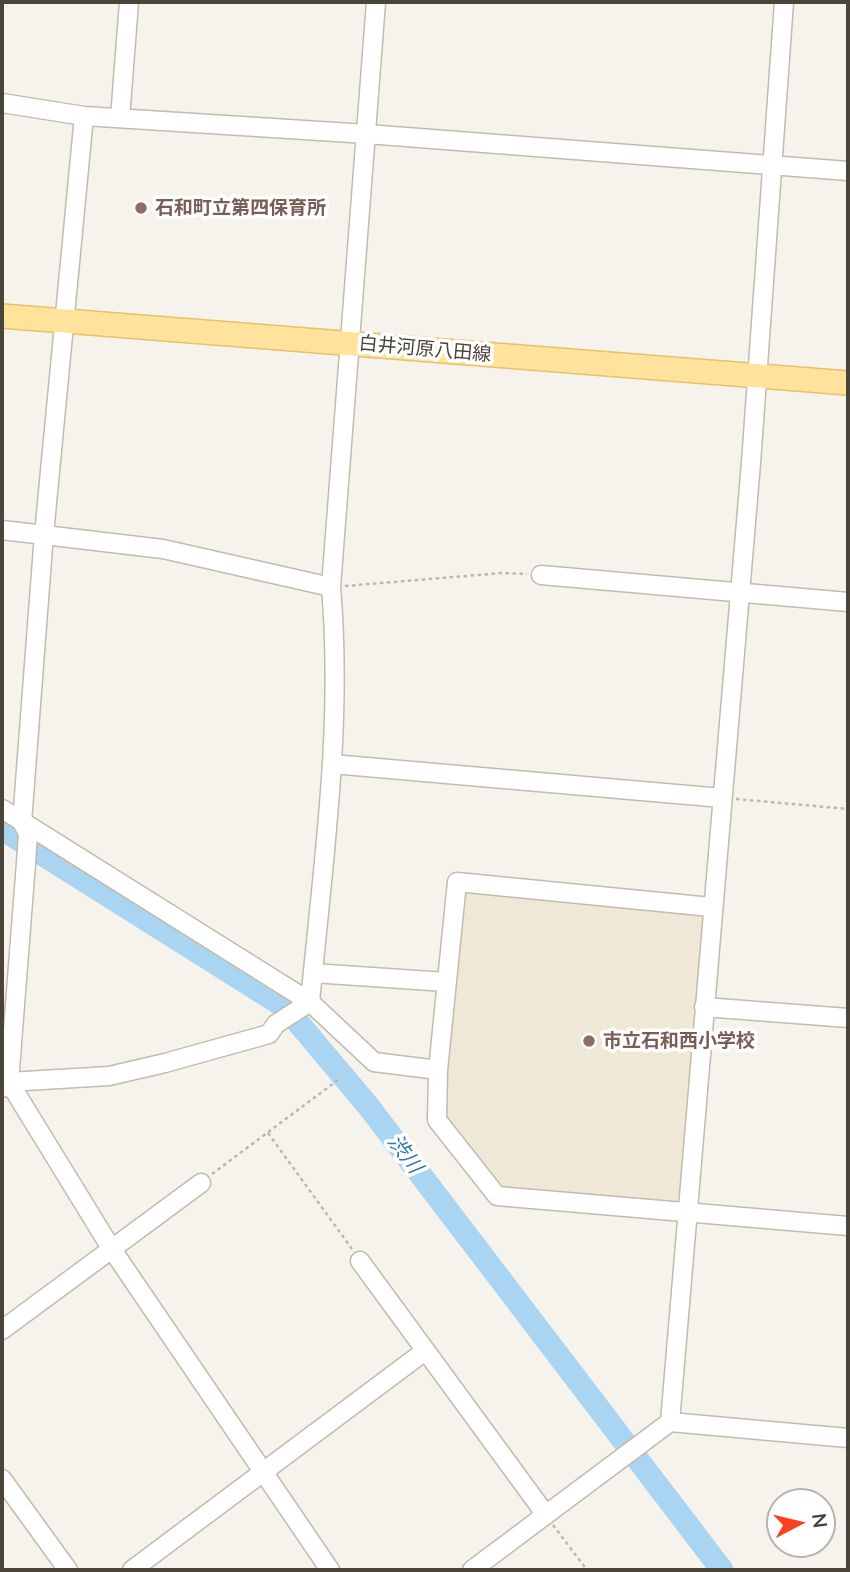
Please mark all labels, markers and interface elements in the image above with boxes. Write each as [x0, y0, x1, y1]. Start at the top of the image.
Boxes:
place label: 石和町立第四保育所 [155, 197, 326, 219]
marker: 石和町立第四保育所 [133, 200, 149, 216]
street label: 白井河原八田線 [358, 332, 492, 366]
place label: 市立石和西小学校 [603, 1030, 755, 1052]
marker: 市立石和西小学校 [581, 1033, 597, 1049]
water label: 渋川 [382, 1130, 428, 1178]
north arrow [766, 1488, 836, 1558]
text: N [808, 1512, 833, 1529]

